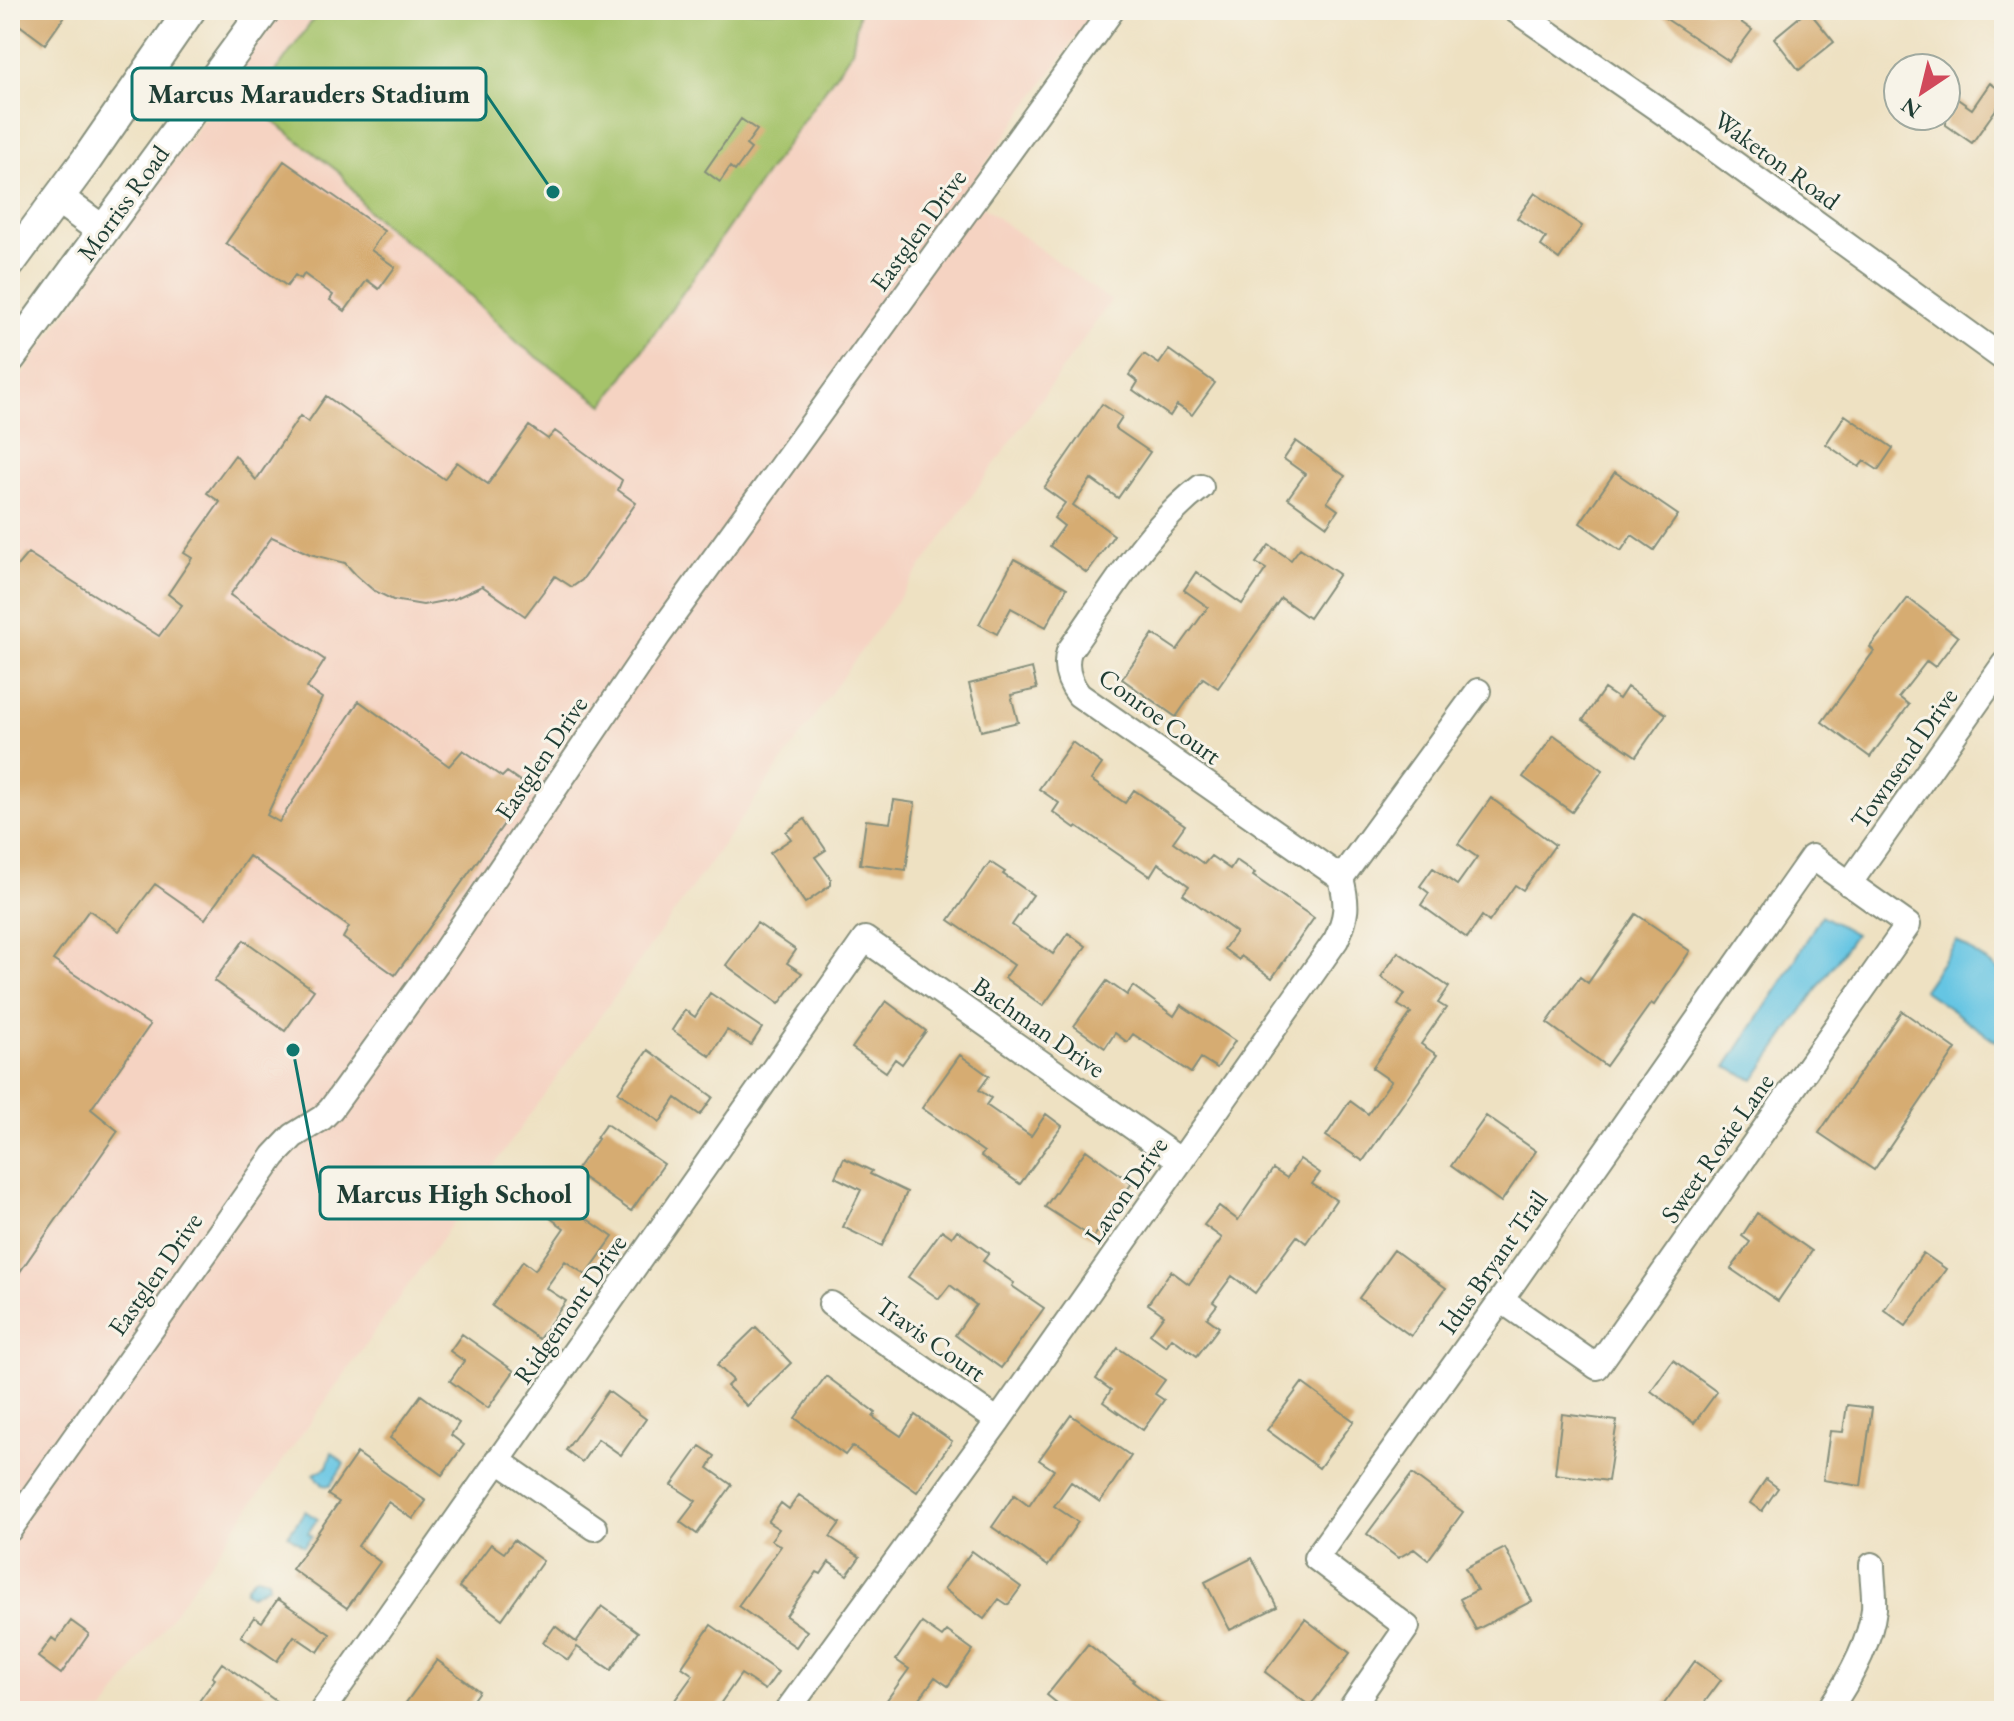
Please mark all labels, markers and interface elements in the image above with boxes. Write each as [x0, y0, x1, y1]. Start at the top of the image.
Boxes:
north arrow [1882, 52, 1962, 132]
callout: Marcus Marauders Stadium [132, 68, 486, 120]
text: Marcus Marauders Stadium [148, 75, 471, 111]
text: N [1895, 91, 1926, 125]
street label: Waketon Road [1707, 103, 1848, 218]
street label: Morriss Road [69, 137, 177, 268]
street label: Eastglen Drive [862, 162, 974, 298]
street label: Conroe Court [1092, 660, 1228, 772]
street label: Townsend Drive [1843, 681, 1965, 835]
street label: Eastglen Drive [487, 689, 595, 827]
street label: Bachman Drive [966, 969, 1112, 1085]
street label: Sweet Roxie Lane [1653, 1066, 1781, 1230]
street label: Lavon Drive [1077, 1130, 1175, 1250]
callout: Marcus High School [320, 1167, 588, 1219]
text: Marcus High School [336, 1175, 572, 1211]
street label: Idus Bryant Trail [1431, 1183, 1555, 1341]
street label: Eastglen Drive [100, 1206, 210, 1342]
street label: Ridgemont Drive [506, 1227, 634, 1391]
street label: Travis Court [869, 1289, 993, 1389]

